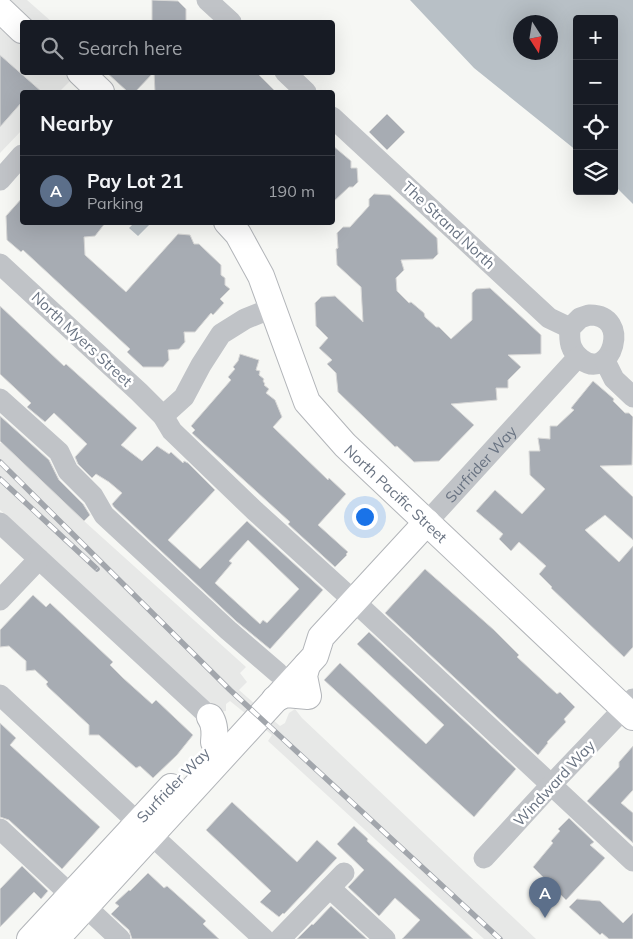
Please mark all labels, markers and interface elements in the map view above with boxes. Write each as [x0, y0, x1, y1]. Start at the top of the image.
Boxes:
north arrow [513, 15, 558, 60]
map controls [573, 15, 618, 195]
button: + [573, 15, 618, 60]
search box [20, 20, 335, 75]
icon: search [38, 34, 66, 62]
text: Search here [78, 36, 182, 60]
button: − [573, 60, 618, 105]
button: locate [573, 105, 618, 150]
text: Nearby [40, 110, 113, 136]
button: layers [573, 150, 618, 195]
text: Pay Lot 21 [87, 169, 183, 193]
street label: The Strand North [399, 177, 499, 273]
text: A [50, 181, 62, 201]
text: 190 m [268, 181, 315, 201]
text: Parking [87, 193, 144, 213]
street label: North Myers Street [28, 287, 136, 391]
street label: Surfrider Way [440, 421, 520, 506]
street label: North Pacific Street [341, 440, 452, 546]
your location [352, 504, 378, 530]
street label: Windward Way [509, 736, 599, 830]
street label: Surfrider Way [132, 743, 214, 827]
pin: A [529, 877, 561, 918]

